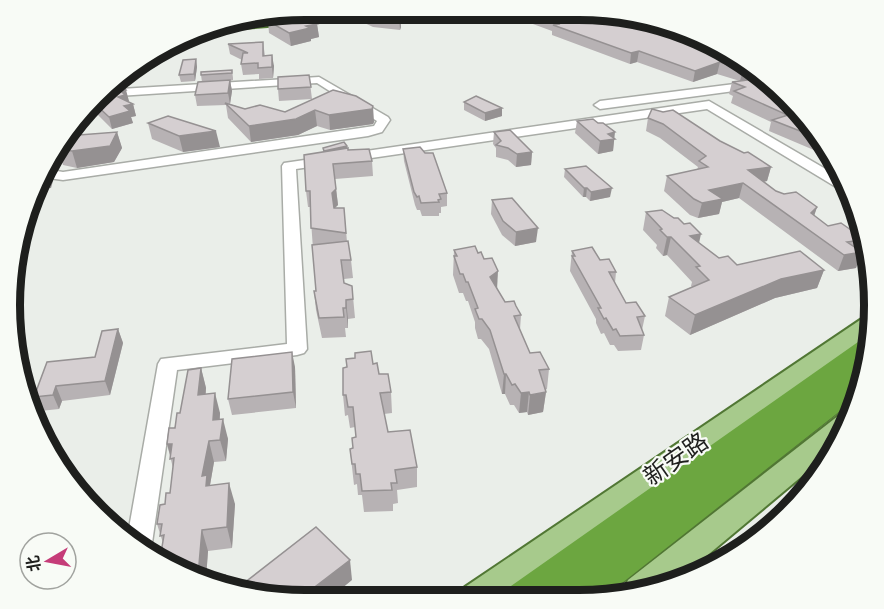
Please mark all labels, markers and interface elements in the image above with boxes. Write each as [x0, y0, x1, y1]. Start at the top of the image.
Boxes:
street label: 新安路 [638, 427, 714, 491]
north arrow [18, 531, 78, 591]
text: 北 [23, 554, 44, 573]

